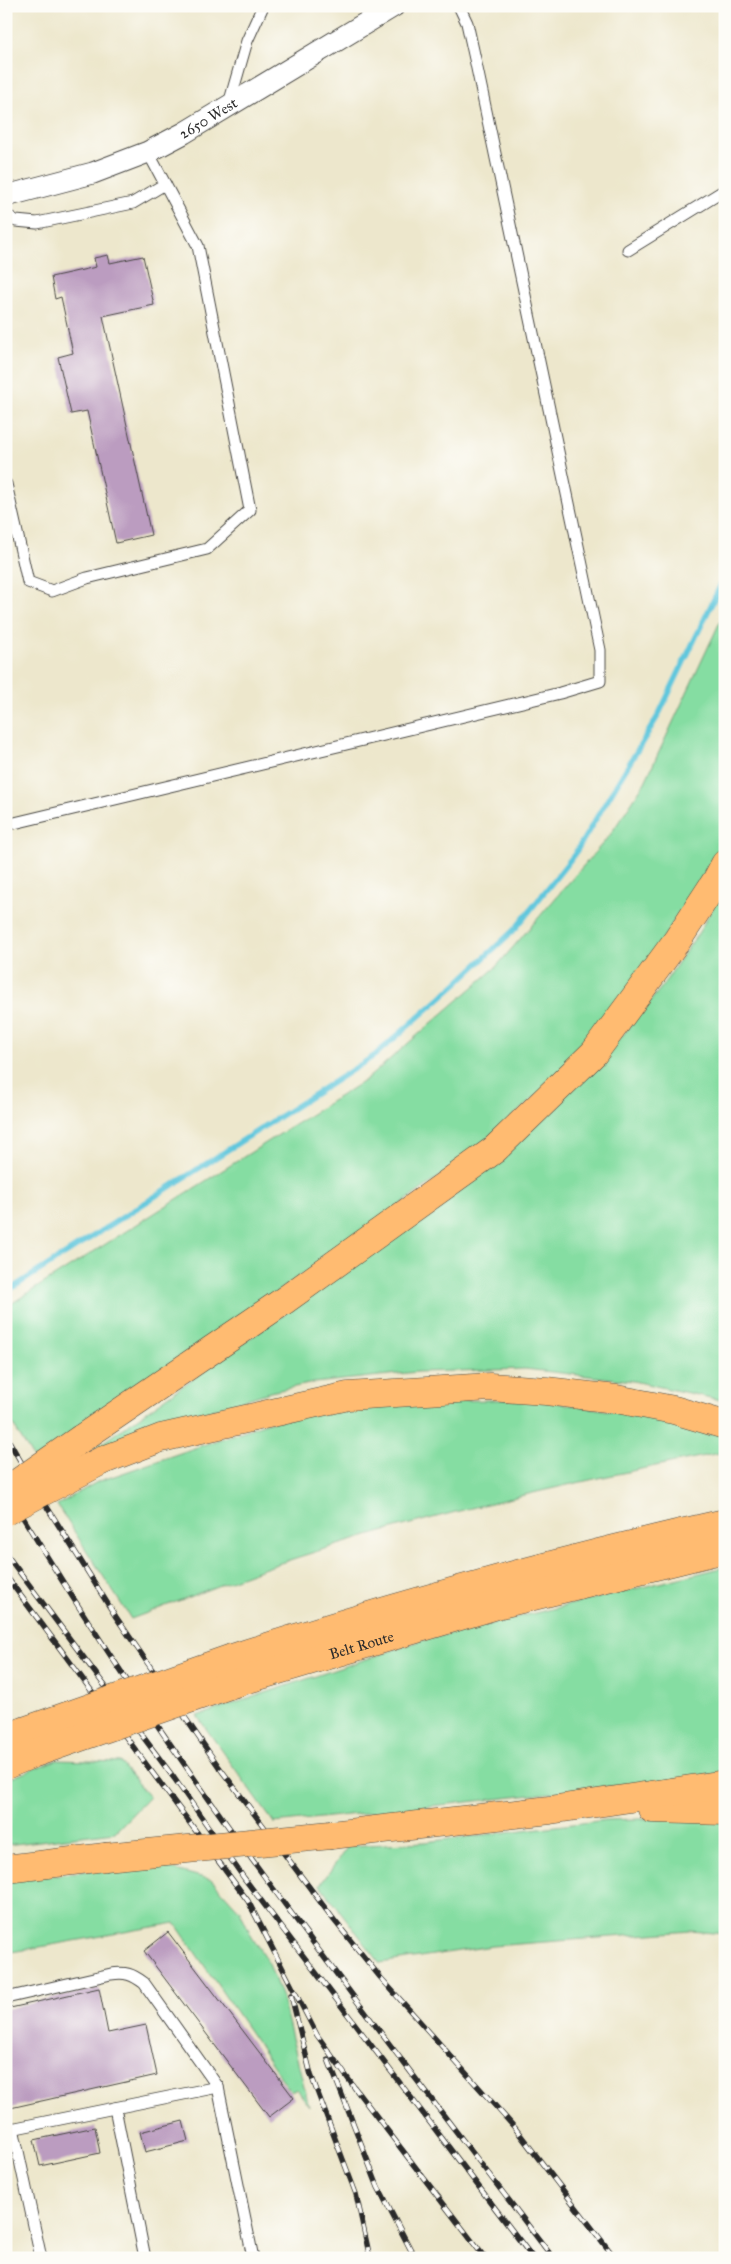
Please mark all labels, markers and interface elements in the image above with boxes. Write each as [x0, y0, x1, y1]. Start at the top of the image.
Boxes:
street label: 2650 West [176, 93, 241, 143]
street label: Belt Route [327, 1627, 396, 1663]

